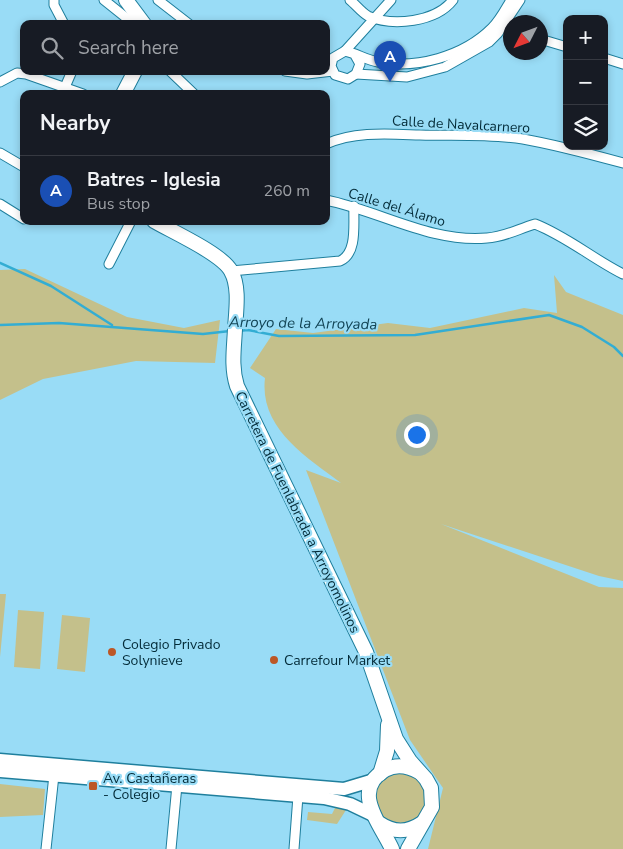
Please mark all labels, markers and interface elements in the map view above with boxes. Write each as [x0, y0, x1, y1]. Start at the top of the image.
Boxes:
north arrow [503, 15, 548, 60]
map controls [563, 15, 608, 150]
button: + [563, 15, 608, 60]
search box [20, 20, 330, 75]
icon: search [38, 34, 66, 62]
text: Search here [78, 35, 179, 61]
pin: A [374, 41, 406, 82]
button: − [563, 60, 608, 105]
button: layers [563, 105, 608, 150]
text: Nearby [40, 109, 110, 137]
street label: Calle de Navalcarnero [391, 111, 531, 138]
text: Batres - Iglesia [87, 167, 221, 193]
text: A [50, 180, 62, 202]
text: 260 m [263, 180, 310, 202]
street label: Calle del Álamo [346, 184, 448, 231]
text: Bus stop [87, 193, 150, 215]
water label: Arroyo de la Arroyada [228, 312, 377, 334]
street label: Carretera de Fuenlabrada a Arroyomolinos [231, 388, 365, 637]
your location [404, 422, 430, 448]
place label: Colegio Privado Solynieve [122, 635, 221, 670]
marker: Colegio Privado Solynieve [106, 646, 118, 658]
place label: Carrefour Market [284, 651, 390, 670]
marker: Carrefour Market [268, 654, 280, 666]
place label: Av. Castañeras - Colegio [103, 769, 197, 804]
marker: Av. Castañeras - Colegio [87, 780, 99, 792]

